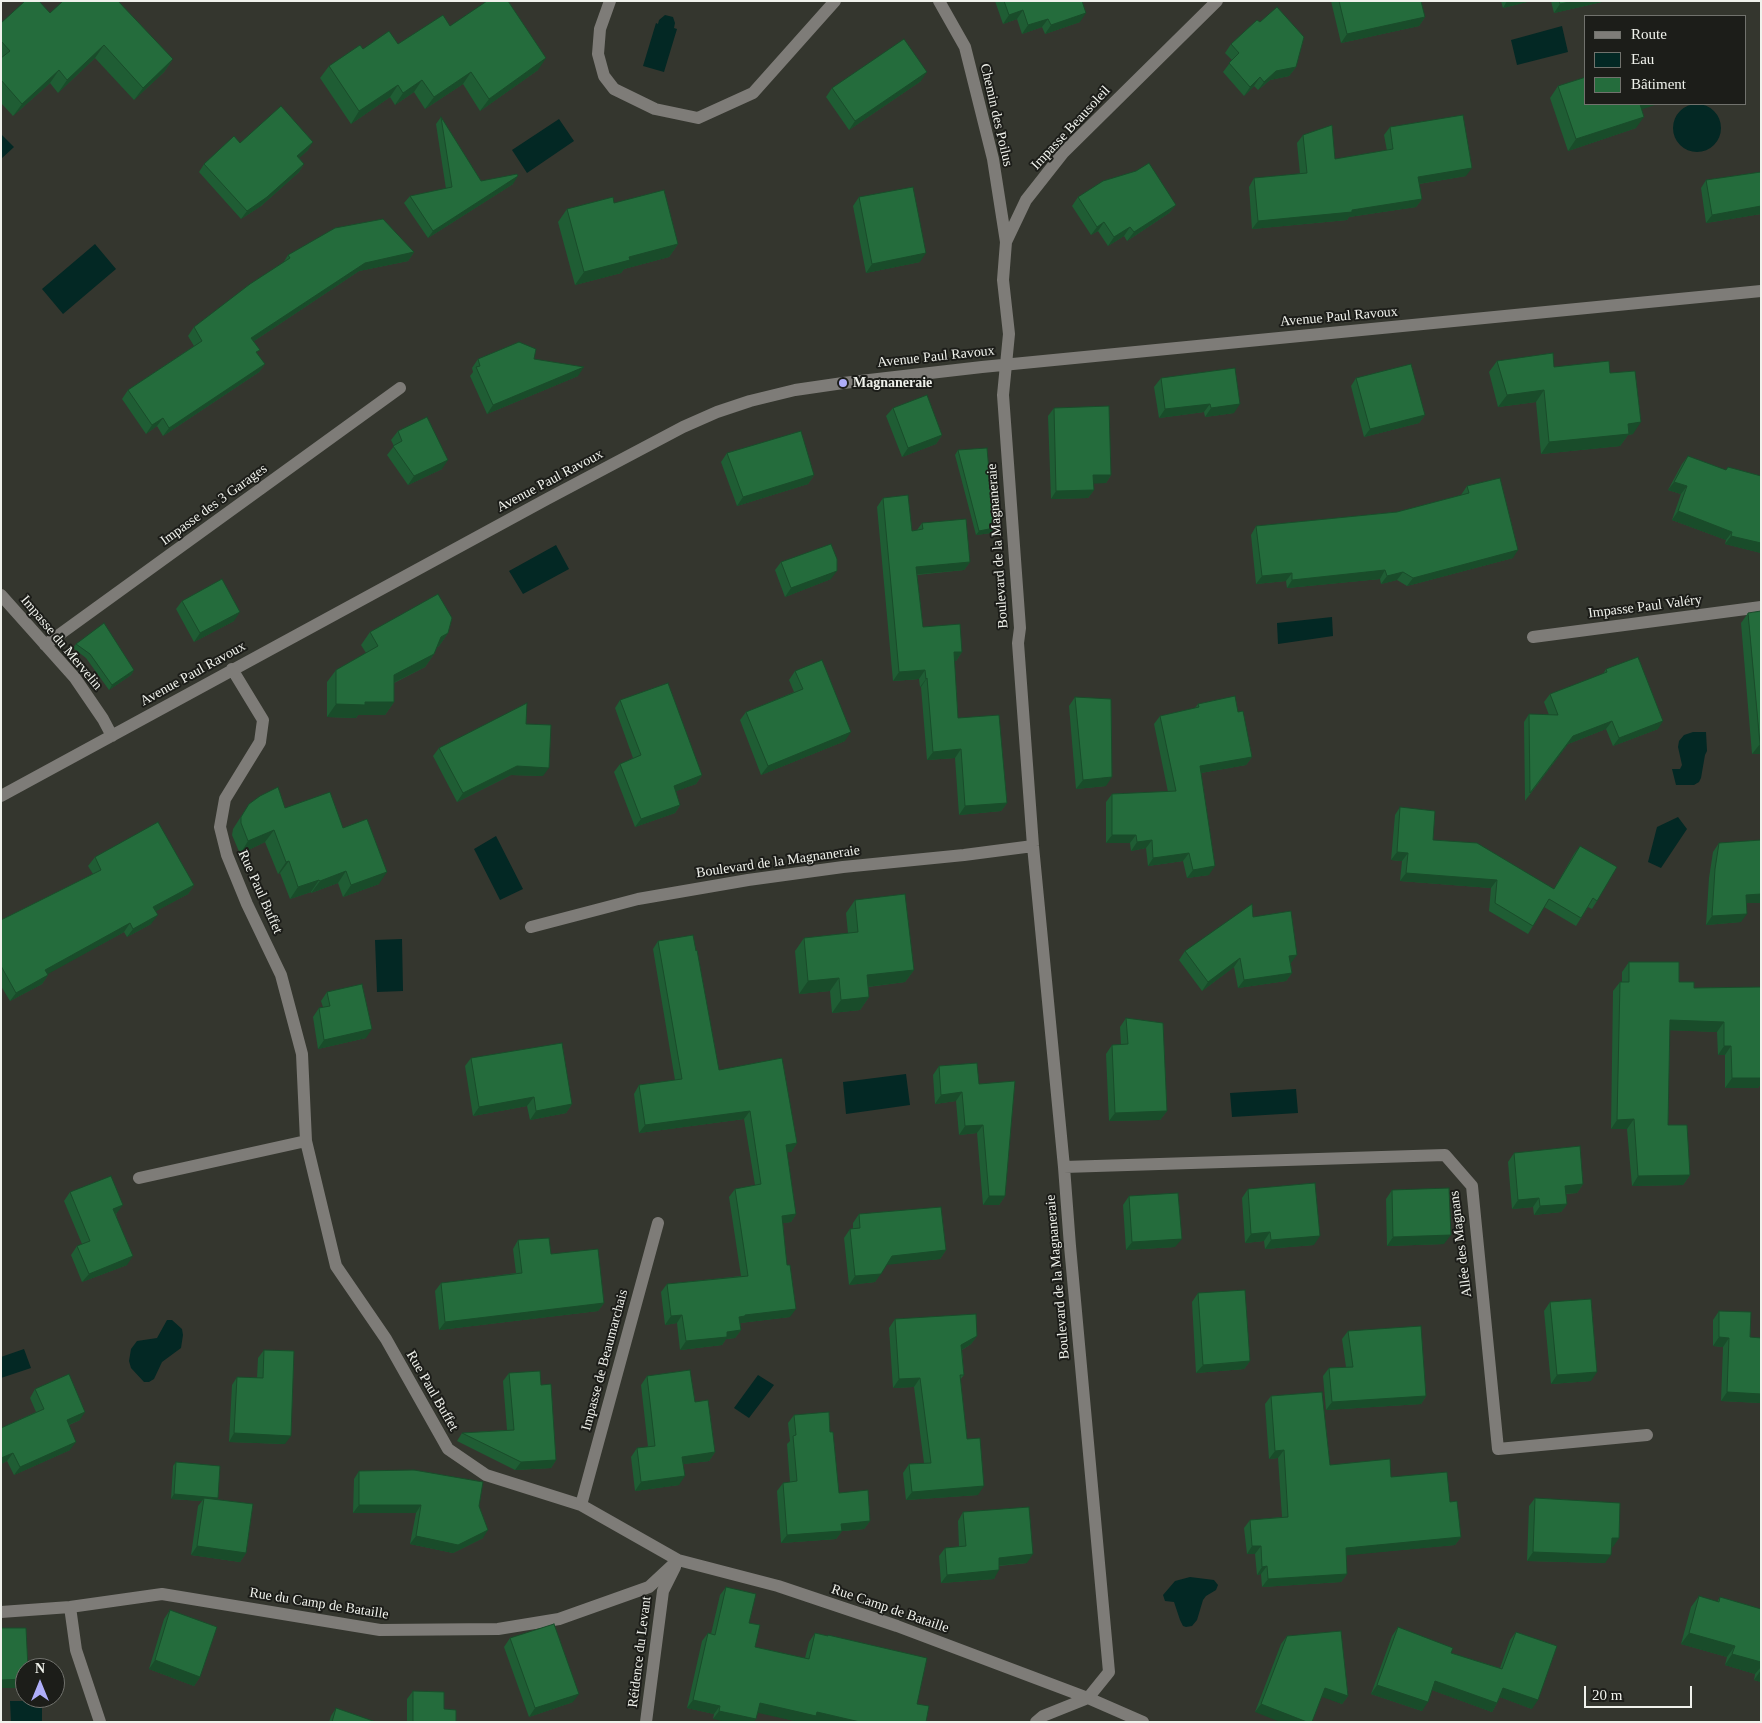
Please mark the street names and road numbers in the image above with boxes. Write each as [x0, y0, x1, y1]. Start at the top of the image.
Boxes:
street label: Chemin des Poilus [976, 62, 1016, 168]
street label: Impasse Beausoleil [1028, 83, 1114, 173]
street label: Avenue Paul Ravoux [1280, 303, 1398, 331]
street label: Avenue Paul Ravoux [876, 342, 996, 372]
street label: Avenue Paul Ravoux [494, 446, 606, 516]
street label: Impasse des 3 Garages [157, 461, 271, 549]
street label: Boulevard de la Magnaneraie [984, 463, 1012, 629]
street label: Impasse du Mervelin [17, 592, 105, 694]
street label: Impasse Paul Valéry [1587, 592, 1703, 622]
street label: Avenue Paul Ravoux [137, 638, 249, 710]
street label: Boulevard de la Magnaneraie [695, 842, 861, 882]
street label: Rue Paul Buffet [234, 847, 286, 937]
street label: Allée des Magnans [1446, 1190, 1476, 1298]
street label: Boulevard de la Magnaneraie [1042, 1194, 1074, 1360]
street label: Impasse de Beaumarchais [578, 1288, 632, 1432]
street label: Rue Paul Buffet [402, 1348, 462, 1434]
street label: Rue Camp de Bataille [829, 1581, 951, 1637]
street label: Rue du Camp de Bataille [248, 1585, 390, 1623]
street label: Réidence du Levant [625, 1595, 655, 1709]

